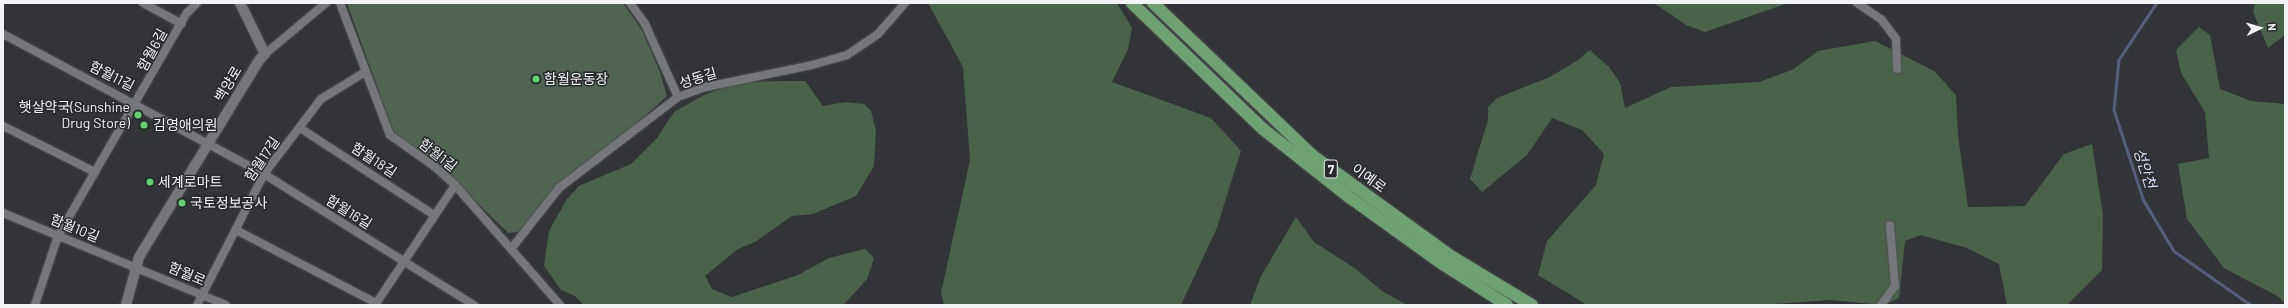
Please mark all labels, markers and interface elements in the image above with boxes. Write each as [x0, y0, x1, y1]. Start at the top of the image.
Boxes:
north arrow [2240, 8, 2280, 48]
text: N [2266, 23, 2279, 31]
street label: 함월6길 [134, 26, 170, 74]
street label: 함월11길 [87, 58, 137, 94]
street label: 백양로 [211, 63, 245, 105]
street label: 성동길 [677, 64, 719, 92]
place label: 함월운동장 [544, 71, 608, 87]
marker: 함월운동장 [531, 74, 541, 84]
place label: 햇살약국(Sunshine Drug Store) [19, 99, 130, 132]
marker: 햇살약국(Sunshine Drug Store) [133, 110, 143, 120]
place label: 김영애의원 [153, 117, 217, 133]
marker: 김영애의원 [138, 119, 150, 131]
street label: 함월17길 [241, 134, 283, 184]
street label: 함월1길 [416, 135, 460, 175]
street label: 함월18길 [348, 139, 400, 181]
water label: 성안천 [2130, 146, 2160, 190]
road number: 7 [1323, 158, 1339, 180]
street label: 이예로 [1348, 160, 1390, 196]
place label: 세계로마트 [158, 174, 222, 190]
marker: 세계로마트 [145, 177, 155, 187]
street label: 함월16길 [323, 191, 375, 233]
place label: 국토정보공사 [190, 195, 267, 211]
marker: 국토정보공사 [177, 198, 187, 208]
street label: 함월10길 [48, 211, 102, 245]
street label: 함월로 [166, 259, 208, 289]

